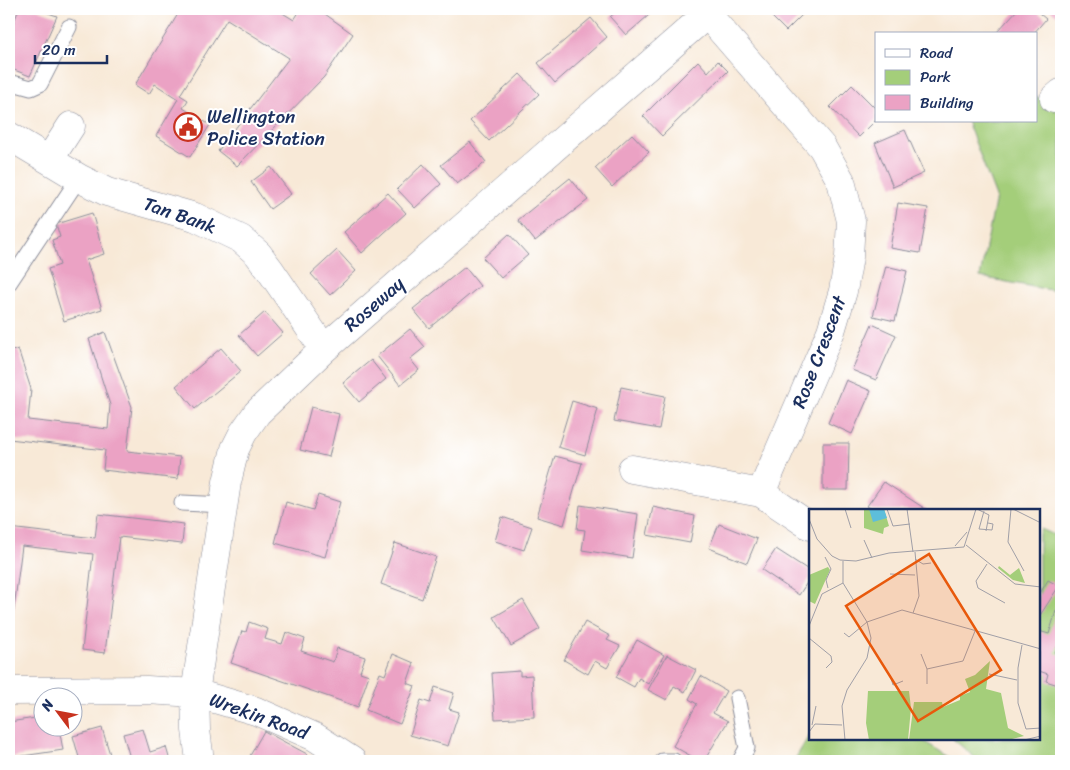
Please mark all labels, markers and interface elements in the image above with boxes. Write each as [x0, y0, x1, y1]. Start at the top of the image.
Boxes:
scale bar [35, 32, 108, 64]
legend [875, 32, 1038, 122]
text: 20 m [42, 37, 76, 63]
text: Road [920, 40, 953, 66]
text: Park [920, 64, 951, 90]
text: Building [920, 90, 974, 116]
place label: Wellington Police Station [207, 100, 325, 155]
public building icon: Wellington Police Station [173, 112, 203, 142]
street label: Tan Bank [139, 187, 221, 243]
street label: Roseway [336, 268, 412, 340]
street label: Rose Crescent [782, 290, 856, 413]
inset map [809, 509, 1040, 740]
street label: Wrekin Road [205, 683, 315, 750]
north arrow [32, 688, 82, 738]
text: N [34, 694, 61, 717]

